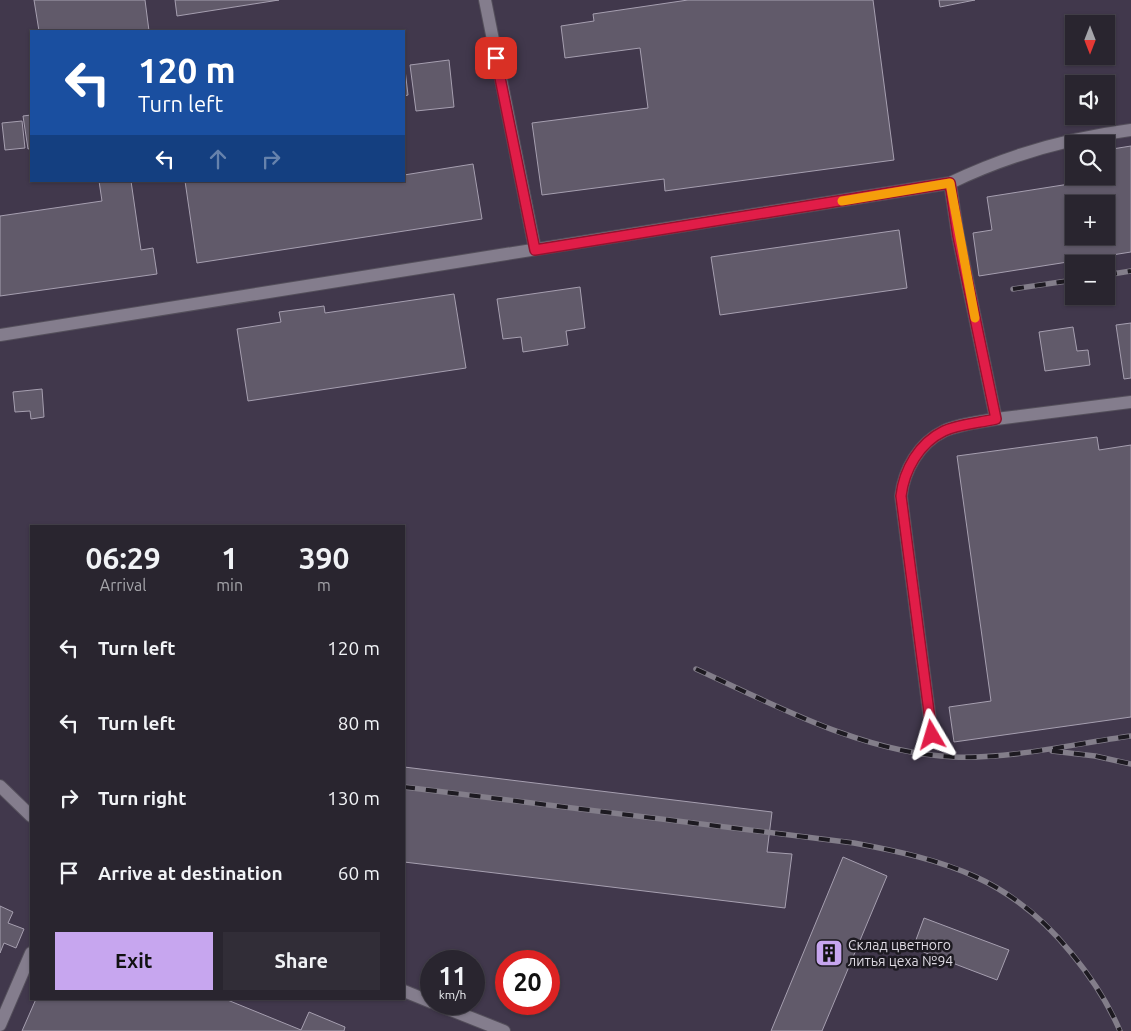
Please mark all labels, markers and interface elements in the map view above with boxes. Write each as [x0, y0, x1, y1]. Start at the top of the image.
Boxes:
north arrow [1065, 15, 1115, 65]
map controls [1065, 15, 1115, 305]
pin [475, 37, 517, 79]
icon: arrive [482, 44, 510, 72]
icon: left [55, 50, 120, 115]
text: 120 m [138, 50, 236, 90]
button: sound [1065, 75, 1115, 125]
text: Turn left [138, 91, 223, 116]
button: search [1065, 135, 1115, 185]
icon: left [151, 145, 179, 173]
icon: ahead [204, 145, 232, 173]
icon: right [257, 145, 285, 173]
button: + [1065, 195, 1115, 245]
button: − [1065, 255, 1115, 305]
text: 06:29 [86, 541, 161, 575]
text: 1 [221, 541, 238, 575]
text: 390 [299, 541, 349, 575]
text: Arrival [100, 576, 146, 594]
text: min [216, 576, 243, 594]
text: m [317, 576, 331, 594]
icon: left [55, 634, 83, 662]
text: Turn left [98, 637, 176, 659]
text: 120 m [327, 637, 380, 659]
position arrow [905, 708, 957, 760]
icon: left [55, 709, 83, 737]
text: Turn left [98, 712, 176, 734]
text: 80 m [338, 712, 380, 734]
icon: right [55, 784, 83, 812]
text: Turn right [98, 787, 186, 809]
text: 130 m [327, 787, 380, 809]
icon: arrive [55, 859, 83, 887]
text: Arrive at destination [98, 862, 283, 884]
text: 60 m [338, 862, 380, 884]
button: Exit [55, 932, 213, 990]
button: Share [223, 932, 380, 990]
place label: Склад цветного литья цеха №94 [848, 937, 953, 969]
building icon: Склад цветного литья цеха №94 [814, 938, 844, 968]
speed limit sign: 20 [495, 950, 560, 1015]
text: 11 [438, 962, 467, 990]
text: km/h [439, 988, 466, 1001]

